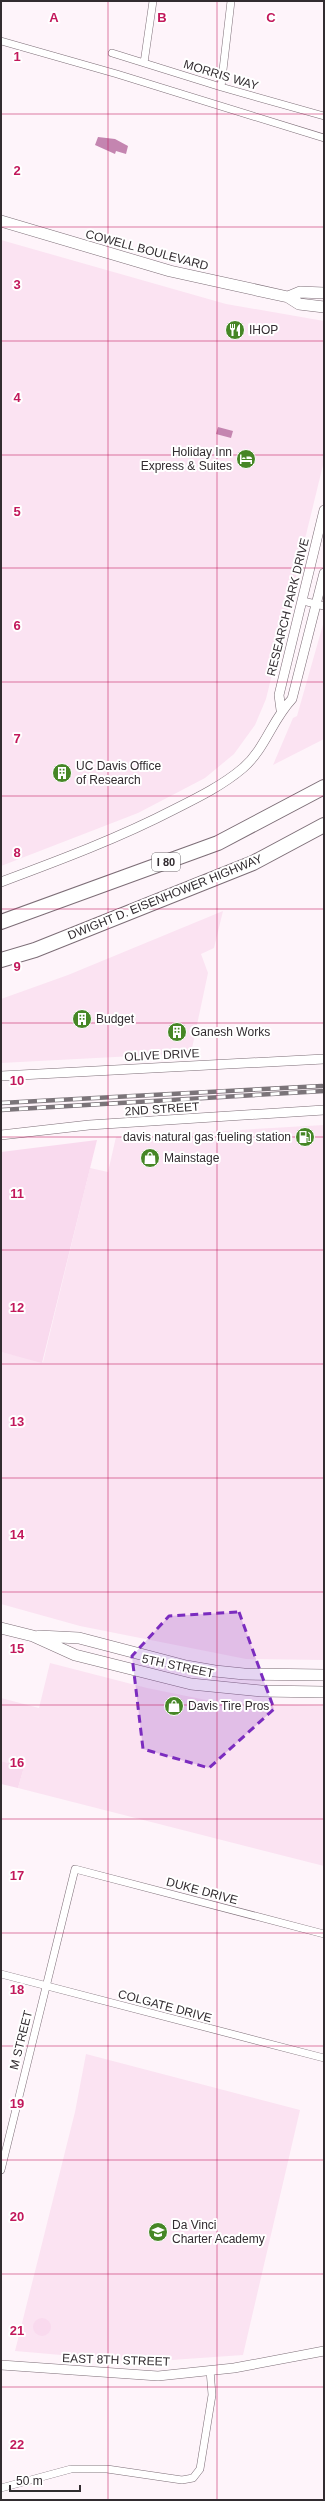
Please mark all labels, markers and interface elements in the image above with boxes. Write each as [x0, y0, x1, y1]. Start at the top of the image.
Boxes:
text: A [49, 10, 59, 25]
text: B [157, 10, 167, 25]
text: C [266, 10, 276, 25]
text: 1 [13, 49, 21, 64]
street label: MORRIS WAY [182, 57, 260, 93]
text: 2 [13, 163, 21, 178]
street label: COWELL BOULEVARD [84, 227, 210, 273]
text: 3 [13, 277, 21, 292]
restaurant icon: IHOP [224, 319, 246, 341]
place label: IHOP [249, 323, 278, 337]
text: 4 [13, 390, 21, 405]
place label: Holiday Inn Express & Suites [141, 445, 232, 473]
hotel icon: Holiday Inn Express & Suites [235, 448, 257, 470]
text: 5 [13, 504, 21, 519]
street label: RESEARCH PARK DRIVE [264, 537, 312, 677]
text: 6 [13, 618, 21, 633]
text: 7 [13, 731, 21, 746]
place label: UC Davis Office of Research [76, 759, 161, 787]
building icon: UC Davis Office of Research [51, 762, 73, 784]
text: 8 [13, 845, 21, 860]
street label: DWIGHT D. EISENHOWER HIGHWAY [66, 851, 264, 943]
road number: I 80 [152, 853, 180, 871]
text: 9 [13, 959, 21, 974]
building icon: Budget [71, 1008, 93, 1030]
place label: Budget [96, 1012, 135, 1026]
building icon: Ganesh Works [166, 1021, 188, 1043]
place label: Ganesh Works [191, 1025, 270, 1039]
street label: OLIVE DRIVE [124, 1046, 200, 1064]
text: 10 [10, 1073, 24, 1088]
street label: 2ND STREET [124, 1099, 200, 1119]
fuel station icon: davis natural gas fueling station [294, 1126, 316, 1148]
place label: davis natural gas fueling station [123, 1130, 291, 1144]
shop icon: Mainstage [139, 1147, 161, 1169]
place label: Mainstage [164, 1151, 220, 1165]
text: 11 [10, 1186, 24, 1201]
text: 12 [10, 1300, 24, 1315]
text: 13 [10, 1414, 24, 1429]
text: 14 [10, 1527, 25, 1542]
text: 15 [10, 1641, 24, 1656]
street label: 5TH STREET [141, 1652, 216, 1681]
shop icon: Davis Tire Pros [163, 1695, 185, 1717]
place label: Davis Tire Pros [188, 1699, 269, 1713]
text: 16 [10, 1755, 24, 1770]
text: 17 [10, 1868, 24, 1883]
street label: DUKE DRIVE [165, 1875, 239, 1907]
text: 18 [10, 1982, 24, 1997]
street label: COLGATE DRIVE [117, 1987, 213, 2025]
street label: M STREET [7, 2008, 35, 2071]
text: 19 [10, 2096, 24, 2111]
text: 20 [10, 2209, 24, 2224]
place label: Da Vinci Charter Academy [172, 2218, 265, 2246]
school or university icon: Da Vinci Charter Academy [147, 2221, 169, 2243]
text: 21 [10, 2323, 24, 2338]
street label: EAST 8TH STREET [62, 2351, 171, 2369]
text: 22 [10, 2437, 24, 2452]
scale bar [10, 2467, 80, 2493]
text: 50 m [16, 2474, 43, 2488]

